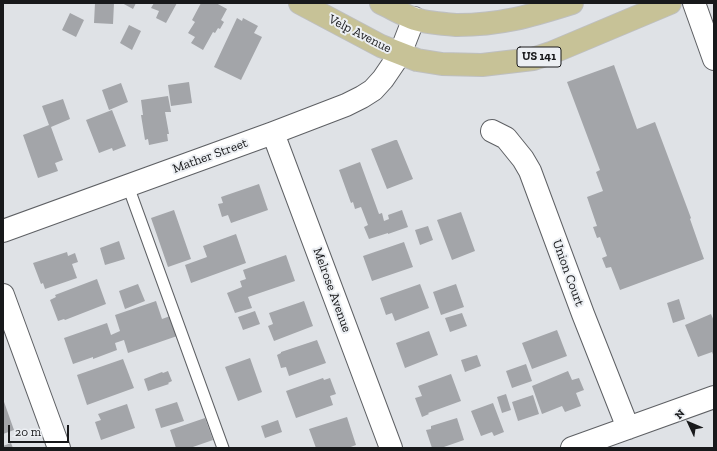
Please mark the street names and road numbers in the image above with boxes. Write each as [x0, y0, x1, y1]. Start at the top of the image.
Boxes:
street label: Velp Avenue [326, 12, 394, 56]
road number: US 141 [517, 47, 561, 67]
street label: Mather Street [170, 135, 250, 177]
street label: Union Court [549, 238, 587, 308]
street label: Melrose Avenue [309, 246, 355, 334]

